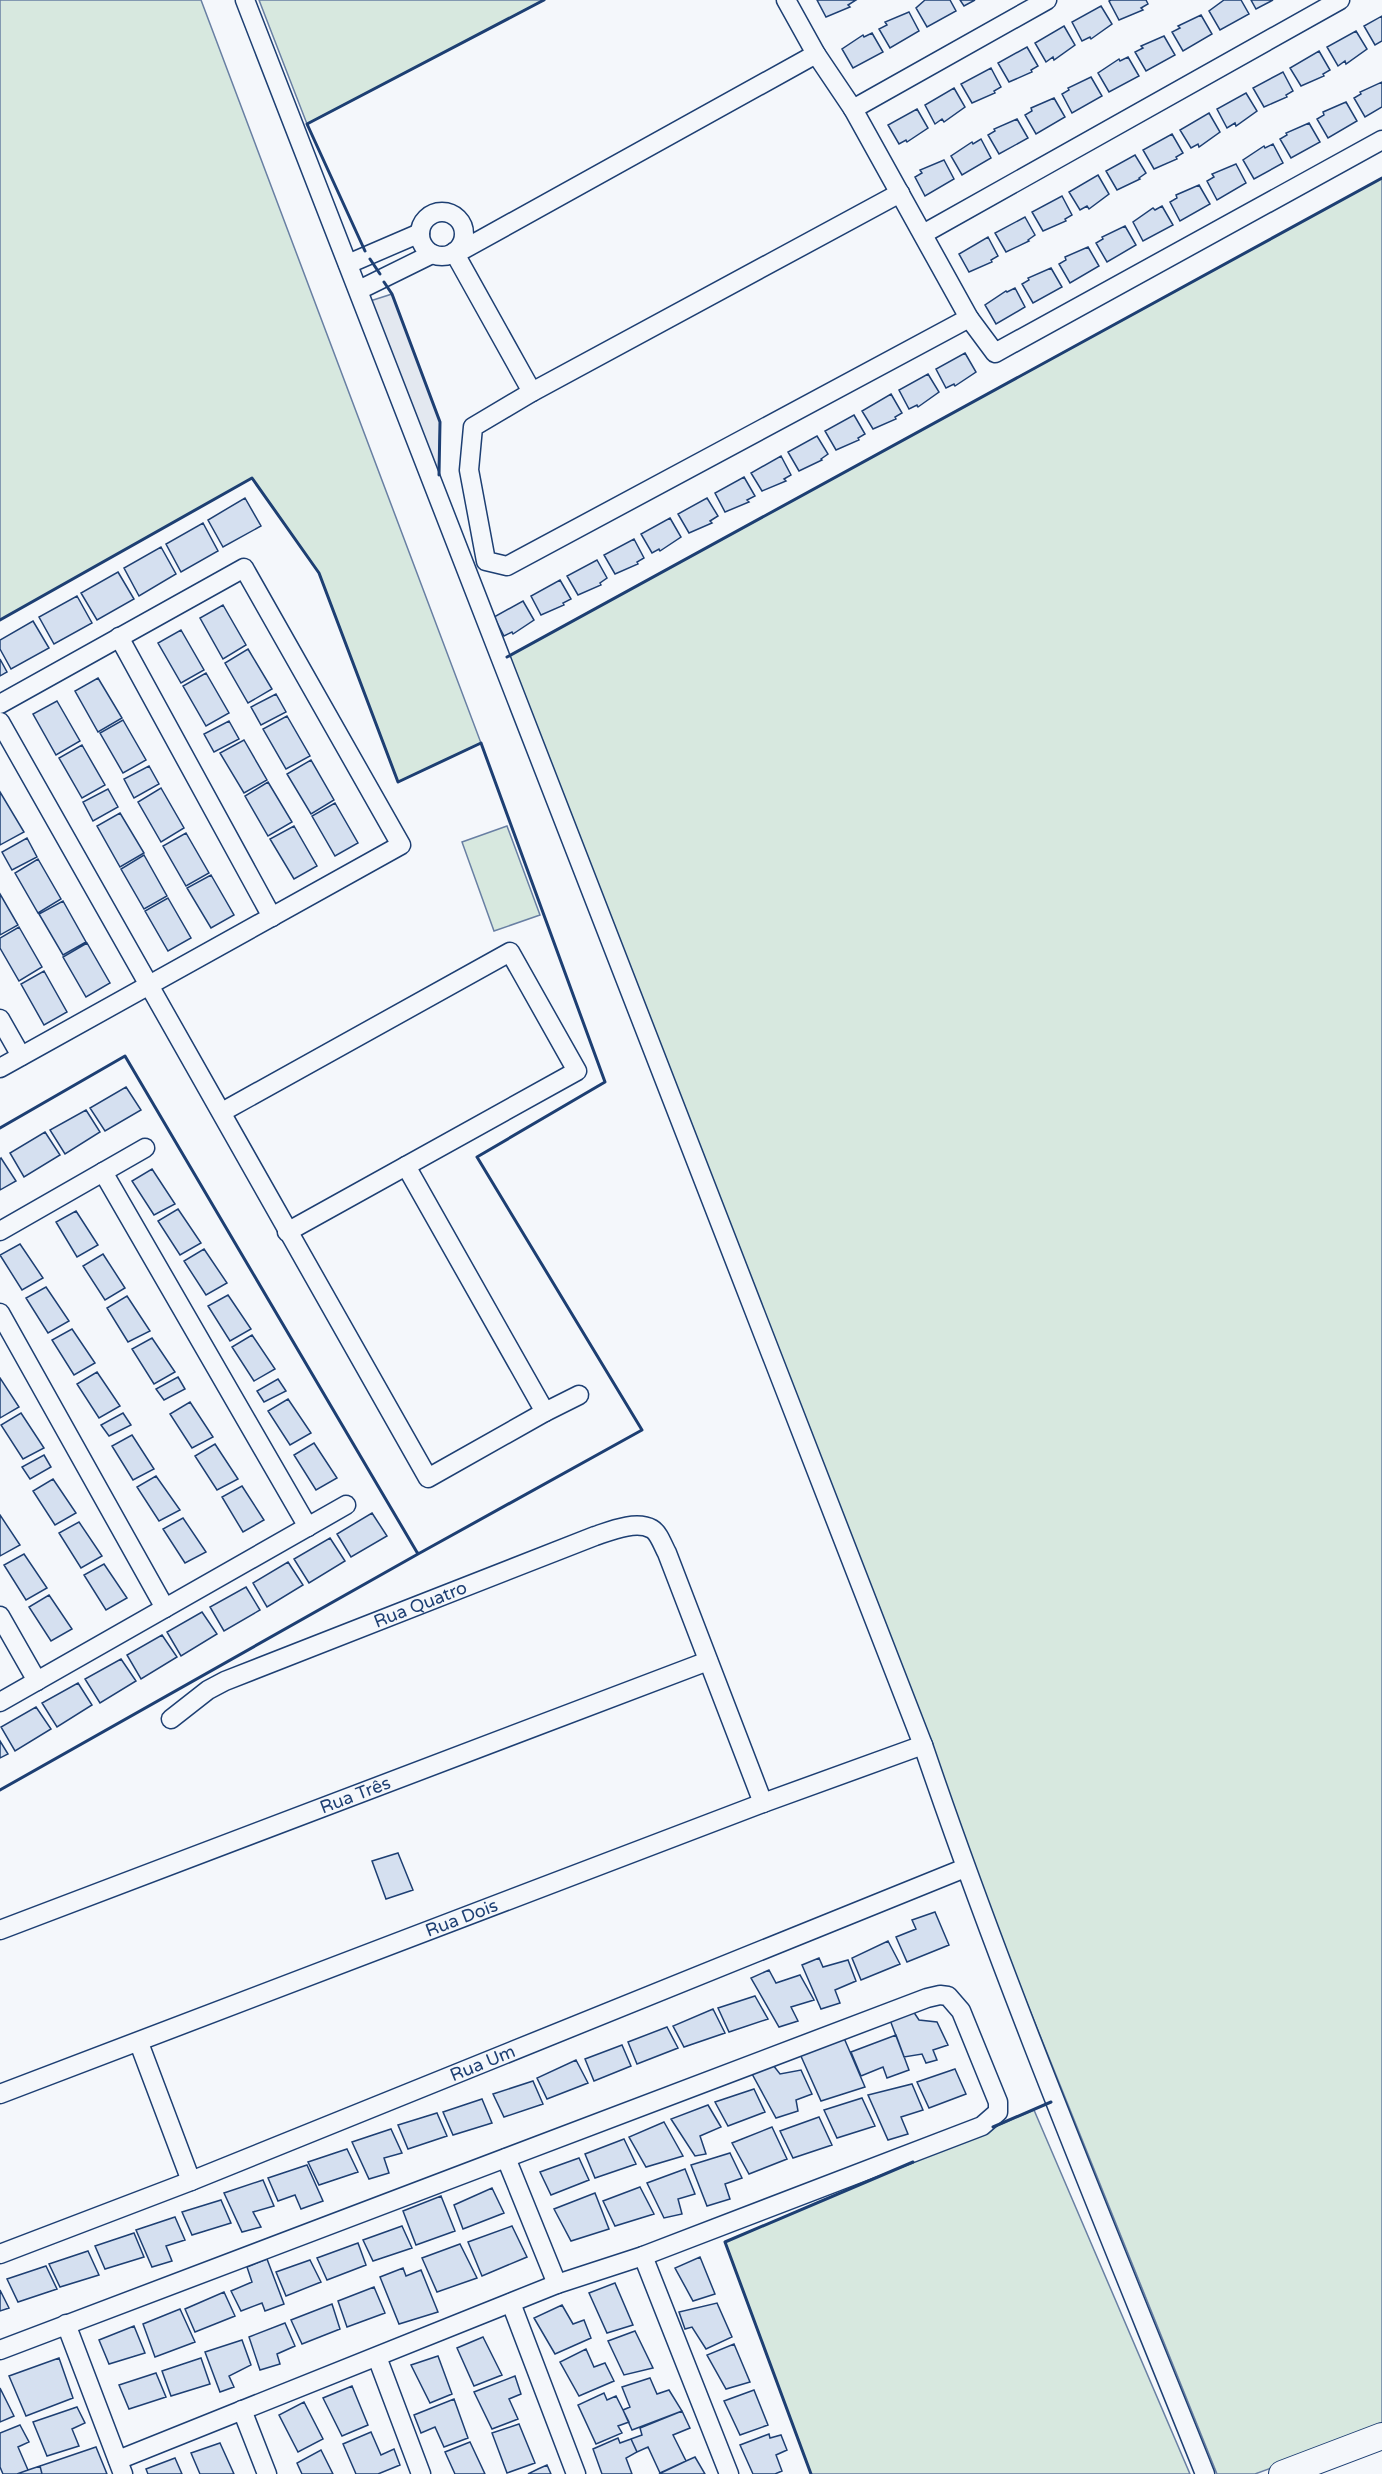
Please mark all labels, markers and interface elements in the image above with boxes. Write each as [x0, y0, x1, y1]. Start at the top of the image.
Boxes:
street label: Rua Quatro [370, 1576, 470, 1633]
street label: Rua Três [317, 1772, 394, 1818]
street label: Rua Dois [422, 1894, 501, 1942]
street label: Rua Um [447, 2040, 518, 2086]

